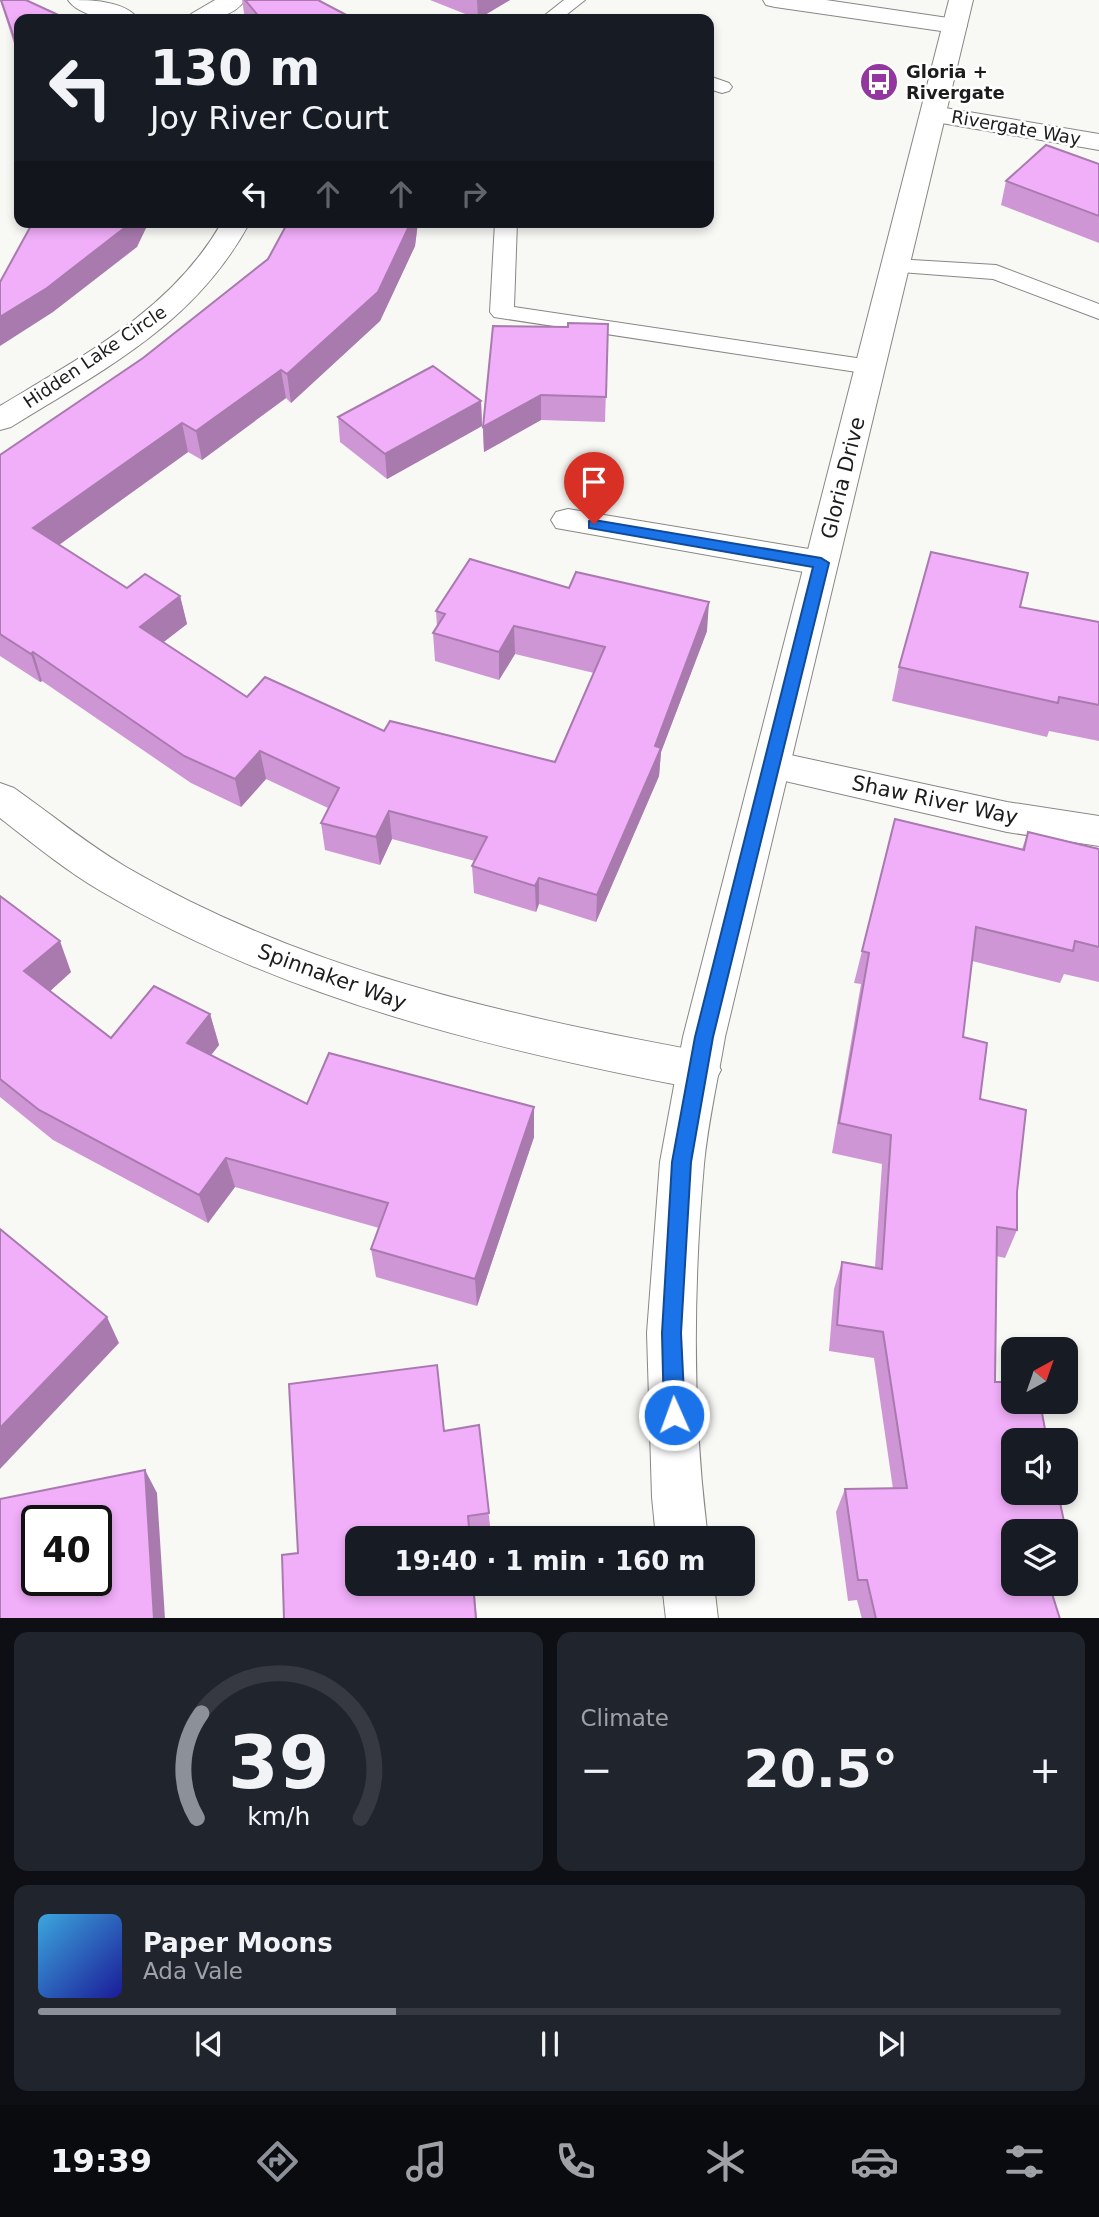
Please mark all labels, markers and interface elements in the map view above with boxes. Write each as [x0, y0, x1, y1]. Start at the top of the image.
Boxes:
text: 130 m [150, 40, 320, 97]
icon: left [35, 42, 126, 133]
bus stop icon: Gloria + Rivergate [858, 61, 900, 103]
place label: Gloria + Rivergate [906, 61, 1005, 103]
text: Joy River Court [150, 99, 389, 137]
street label: Rivergate Way [950, 106, 1083, 149]
icon: left [236, 175, 274, 213]
icon: ahead [309, 175, 347, 213]
icon: ahead [382, 175, 420, 213]
icon: right [455, 175, 493, 213]
street label: Hidden Lake Circle [19, 301, 170, 412]
street label: Gloria Drive [816, 414, 870, 542]
pin [564, 452, 624, 524]
icon: arrive [575, 463, 613, 501]
street label: Shaw River Way [850, 771, 1020, 829]
street label: Spinnaker Way [254, 939, 410, 1015]
north arrow [1001, 1337, 1078, 1414]
map controls [1001, 1337, 1078, 1596]
position arrow [637, 1378, 711, 1452]
button: sound [1001, 1428, 1078, 1505]
speed limit sign: 40 [21, 1505, 112, 1596]
button: layers [1001, 1519, 1078, 1596]
text: 19:40 · 1 min · 160 m [395, 1546, 705, 1576]
text: Climate [581, 1705, 669, 1731]
text: 39 [228, 1720, 329, 1805]
text: 20.5° [744, 1739, 898, 1799]
text: − [581, 1748, 612, 1792]
text: + [1029, 1748, 1061, 1792]
text: km/h [247, 1801, 310, 1830]
text: Paper Moons [143, 1928, 333, 1958]
text: Ada Vale [143, 1958, 243, 1984]
icon: previous [190, 2025, 228, 2063]
icon: pause [531, 2025, 569, 2063]
icon: next [872, 2025, 910, 2063]
icon: directions [253, 2137, 302, 2186]
icon: music [402, 2137, 451, 2186]
icon: phone [551, 2137, 600, 2186]
icon: climate [701, 2137, 750, 2186]
icon: car [850, 2137, 899, 2186]
icon: filters [1000, 2137, 1049, 2186]
text: 19:39 [50, 2142, 152, 2180]

